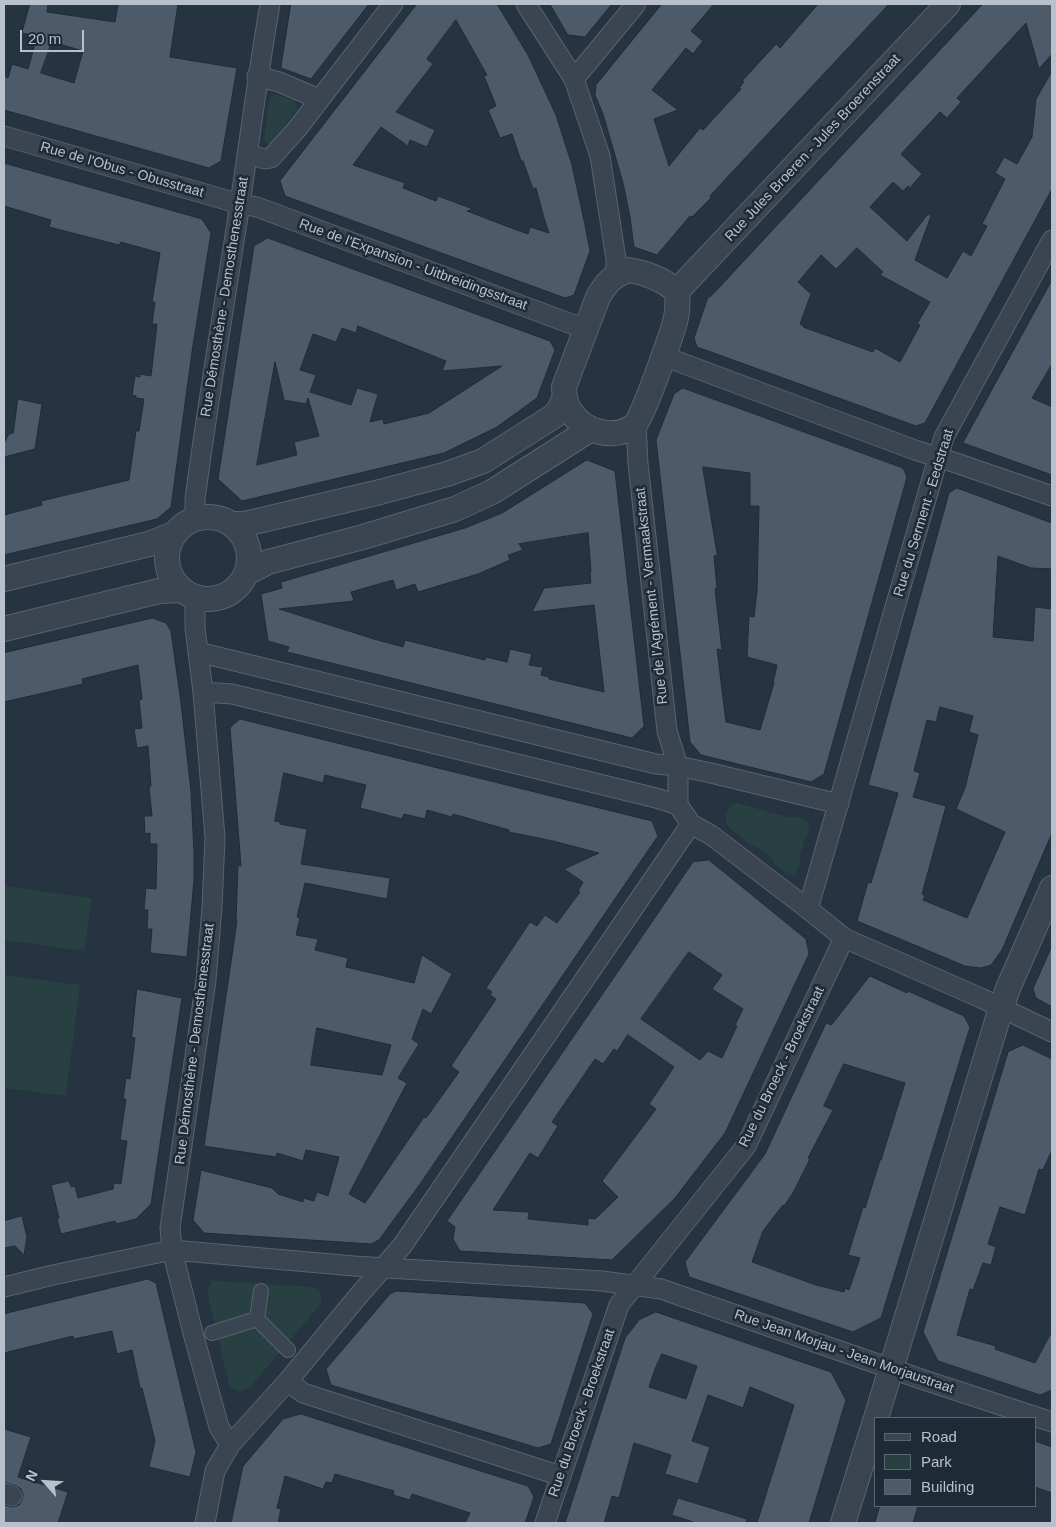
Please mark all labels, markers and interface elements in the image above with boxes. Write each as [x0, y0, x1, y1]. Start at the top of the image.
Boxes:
scale bar [22, 20, 86, 52]
text: 20 m [28, 30, 61, 47]
street label: Rue Jules Broeren - Jules Broerenstraat [722, 51, 904, 245]
street label: Rue de l'Obus - Obusstraat [38, 139, 206, 201]
street label: Rue Démosthène - Demosthenesstraat [198, 176, 252, 418]
street label: Rue de l'Expansion - Uitbreidingsstraat [297, 216, 529, 314]
street label: Rue du Serment - Eedstraat [890, 427, 958, 599]
street label: Rue de l'Agrément - Vermaakstraat [632, 487, 672, 705]
street label: Rue Démosthène - Demosthenesstraat [172, 922, 218, 1166]
street label: Rue du Broeck - Broekstraat [736, 984, 828, 1150]
street label: Rue Jean Morjau - Jean Morjaustraat [732, 1306, 956, 1398]
street label: Rue du Broeck - Broekstraat [545, 1327, 619, 1499]
legend [874, 1417, 1036, 1507]
text: Road [921, 1428, 957, 1445]
text: Park [921, 1453, 952, 1470]
north arrow [20, 1457, 70, 1507]
text: N [22, 1467, 41, 1483]
text: Building [921, 1478, 974, 1495]

